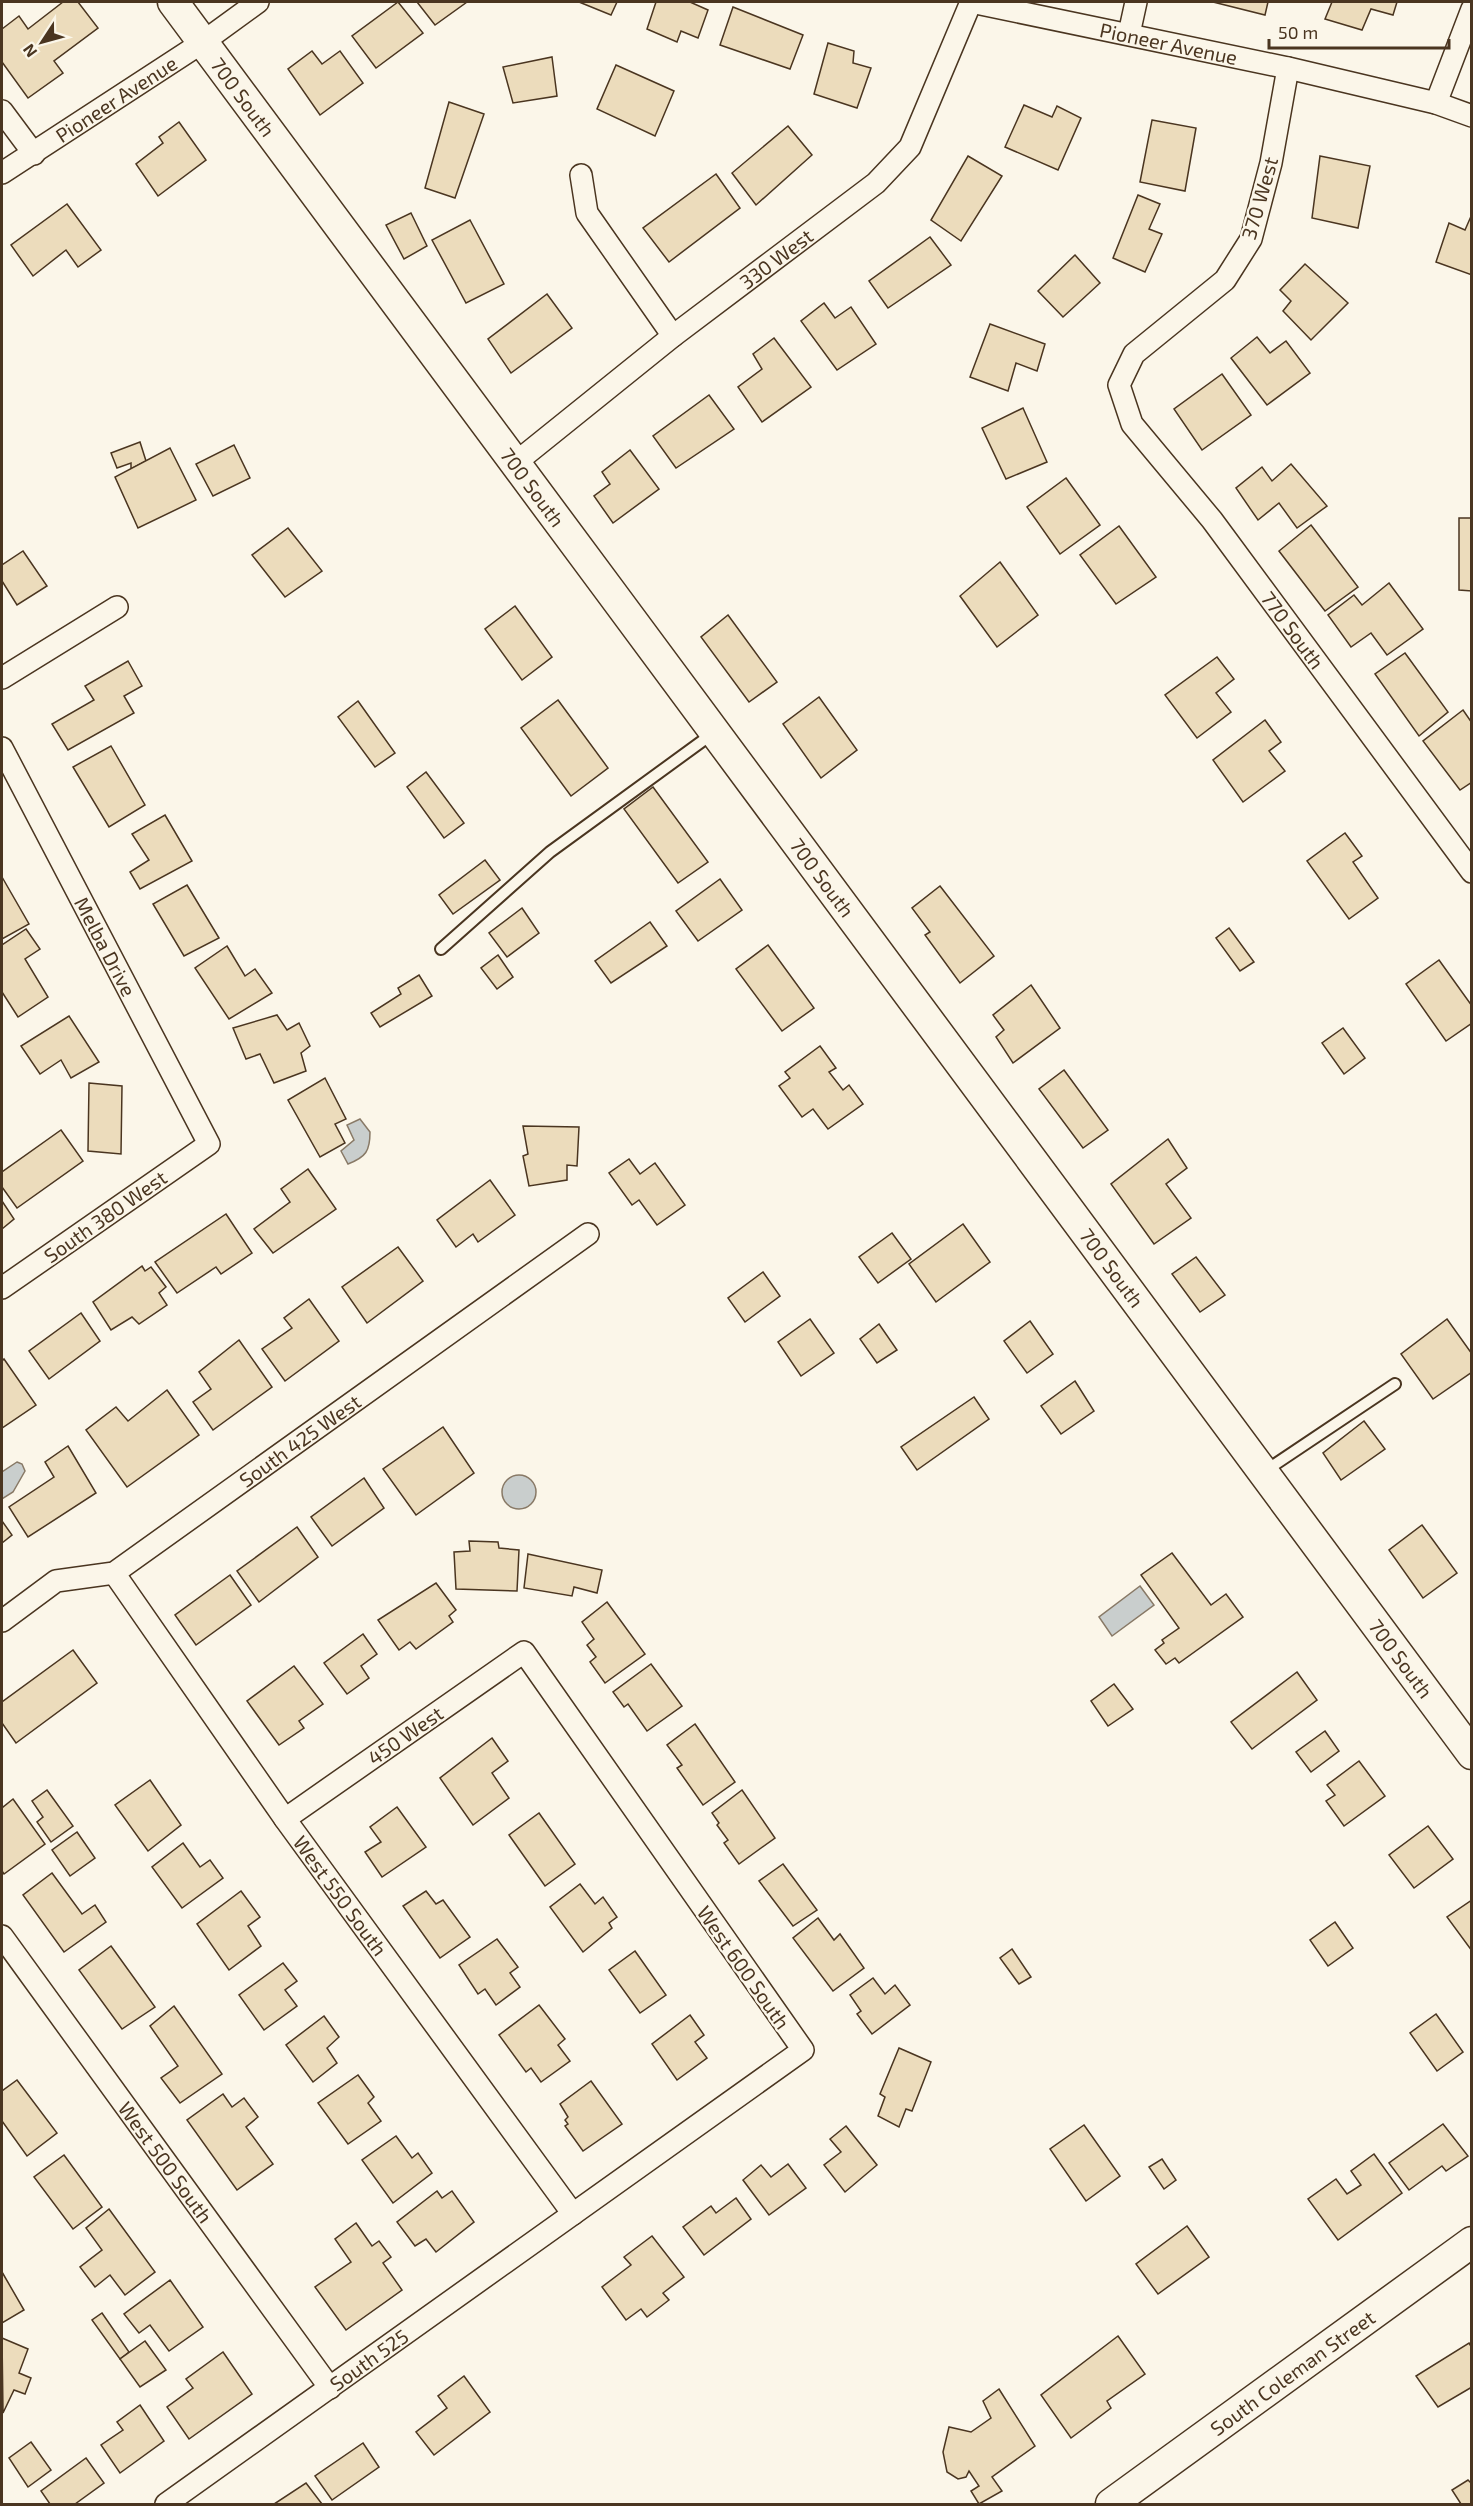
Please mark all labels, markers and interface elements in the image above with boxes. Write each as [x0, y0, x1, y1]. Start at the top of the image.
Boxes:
north arrow [12, 12, 72, 72]
scale bar [1269, 12, 1449, 50]
street label: Pioneer Avenue [1098, 17, 1240, 69]
text: 50 m [1278, 21, 1318, 43]
text: N [18, 41, 41, 61]
street label: Pioneer Avenue [51, 50, 181, 147]
street label: 700 South [206, 53, 280, 141]
street label: 370 West [1236, 154, 1282, 242]
street label: 330 West [734, 223, 818, 294]
street label: 700 South [496, 443, 570, 531]
street label: 770 South [1257, 586, 1330, 673]
street label: 700 South [786, 833, 860, 921]
street label: Melba Drive [70, 893, 142, 1000]
street label: South 380 West [39, 1165, 171, 1267]
street label: 700 South [1075, 1223, 1149, 1312]
street label: South 425 West [234, 1389, 365, 1492]
street label: 700 South [1364, 1614, 1438, 1702]
street label: 450 West [363, 1700, 448, 1770]
street label: West 550 South [289, 1830, 392, 1960]
street label: West 600 South [693, 1901, 795, 2033]
street label: West 500 South [114, 2096, 218, 2227]
street label: South Coleman Street [1205, 2305, 1380, 2440]
street label: South 525 [325, 2323, 413, 2396]

